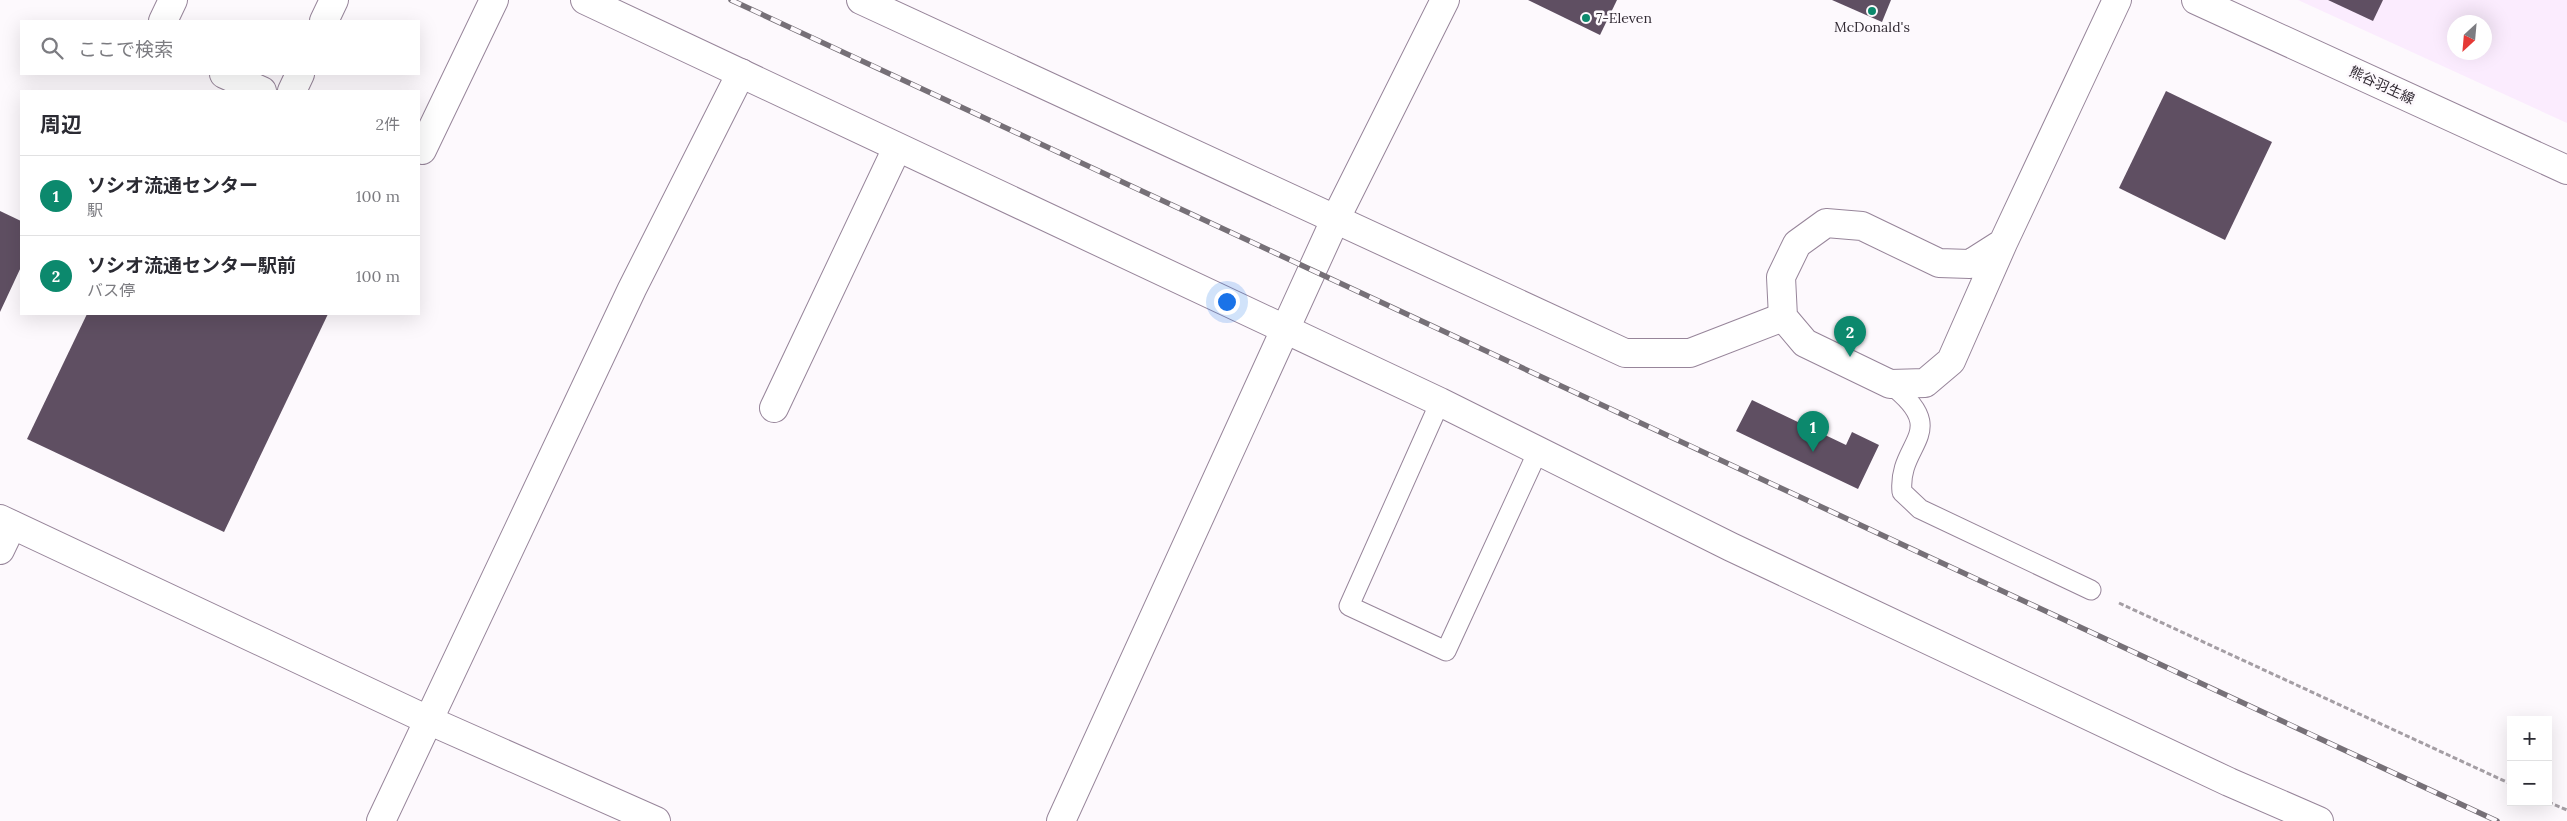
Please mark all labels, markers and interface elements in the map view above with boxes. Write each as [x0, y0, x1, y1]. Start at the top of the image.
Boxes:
marker: McDonald's [1866, 5, 1878, 17]
place label: 7-Eleven [1596, 9, 1652, 27]
marker: 7-Eleven [1580, 12, 1592, 24]
north arrow [2447, 15, 2492, 60]
place label: McDonald's [1834, 18, 1910, 36]
search box [20, 20, 420, 75]
icon: search [38, 34, 66, 62]
text: ここで検索 [78, 37, 173, 61]
street label: 熊谷羽生線 [2346, 62, 2418, 108]
text: 周辺 [40, 111, 82, 138]
text: 2件 [375, 114, 400, 134]
text: ソシオ流通センター [87, 173, 258, 197]
text: 1 [53, 186, 59, 206]
text: 100 m [356, 186, 400, 206]
text: 駅 [87, 200, 103, 220]
text: ソシオ流通センター駅前 [87, 253, 296, 277]
text: 2 [52, 266, 60, 286]
text: 100 m [356, 266, 400, 286]
text: バス停 [87, 280, 135, 300]
your location [1214, 289, 1240, 315]
pin: 2 [1834, 316, 1866, 357]
pin: 1 [1797, 411, 1829, 452]
map controls [2507, 716, 2552, 806]
button: + [2507, 716, 2552, 761]
button: − [2507, 761, 2552, 806]

